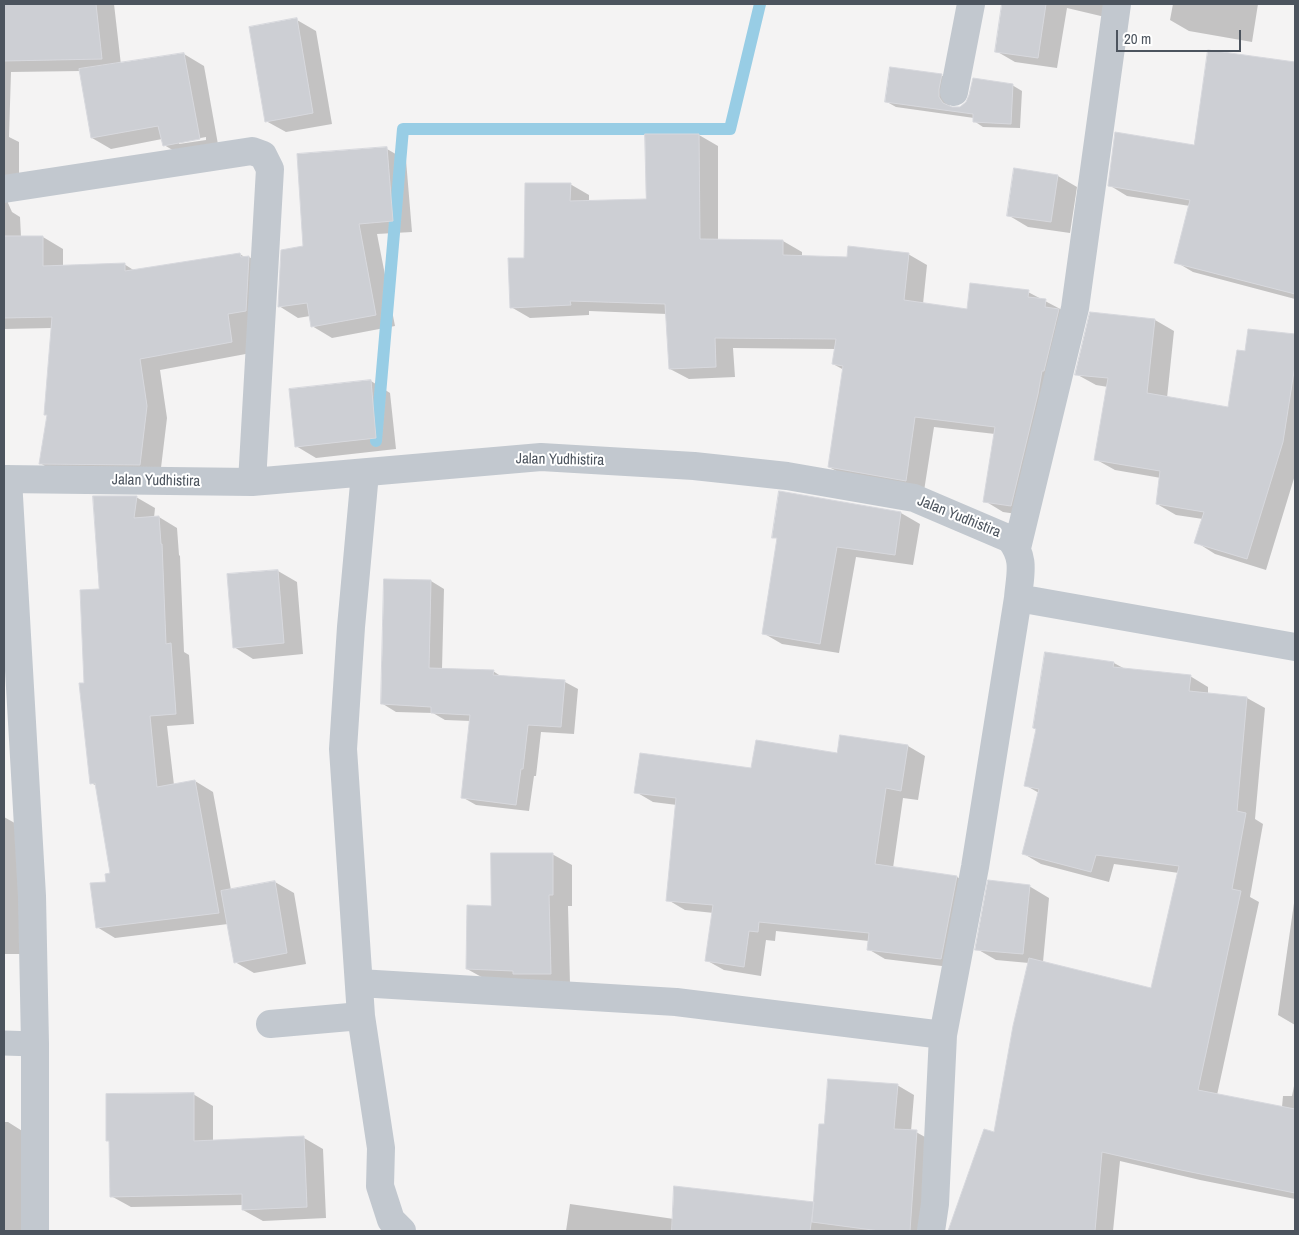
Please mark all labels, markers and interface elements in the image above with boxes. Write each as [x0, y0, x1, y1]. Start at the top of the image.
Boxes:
scale bar [1119, 20, 1244, 52]
text: 20 m [1124, 28, 1151, 49]
street label: Jalan Yudhistira [516, 450, 604, 470]
street label: Jalan Yudhistira [112, 471, 200, 491]
street label: Jalan Yudhistira [915, 492, 1003, 542]

